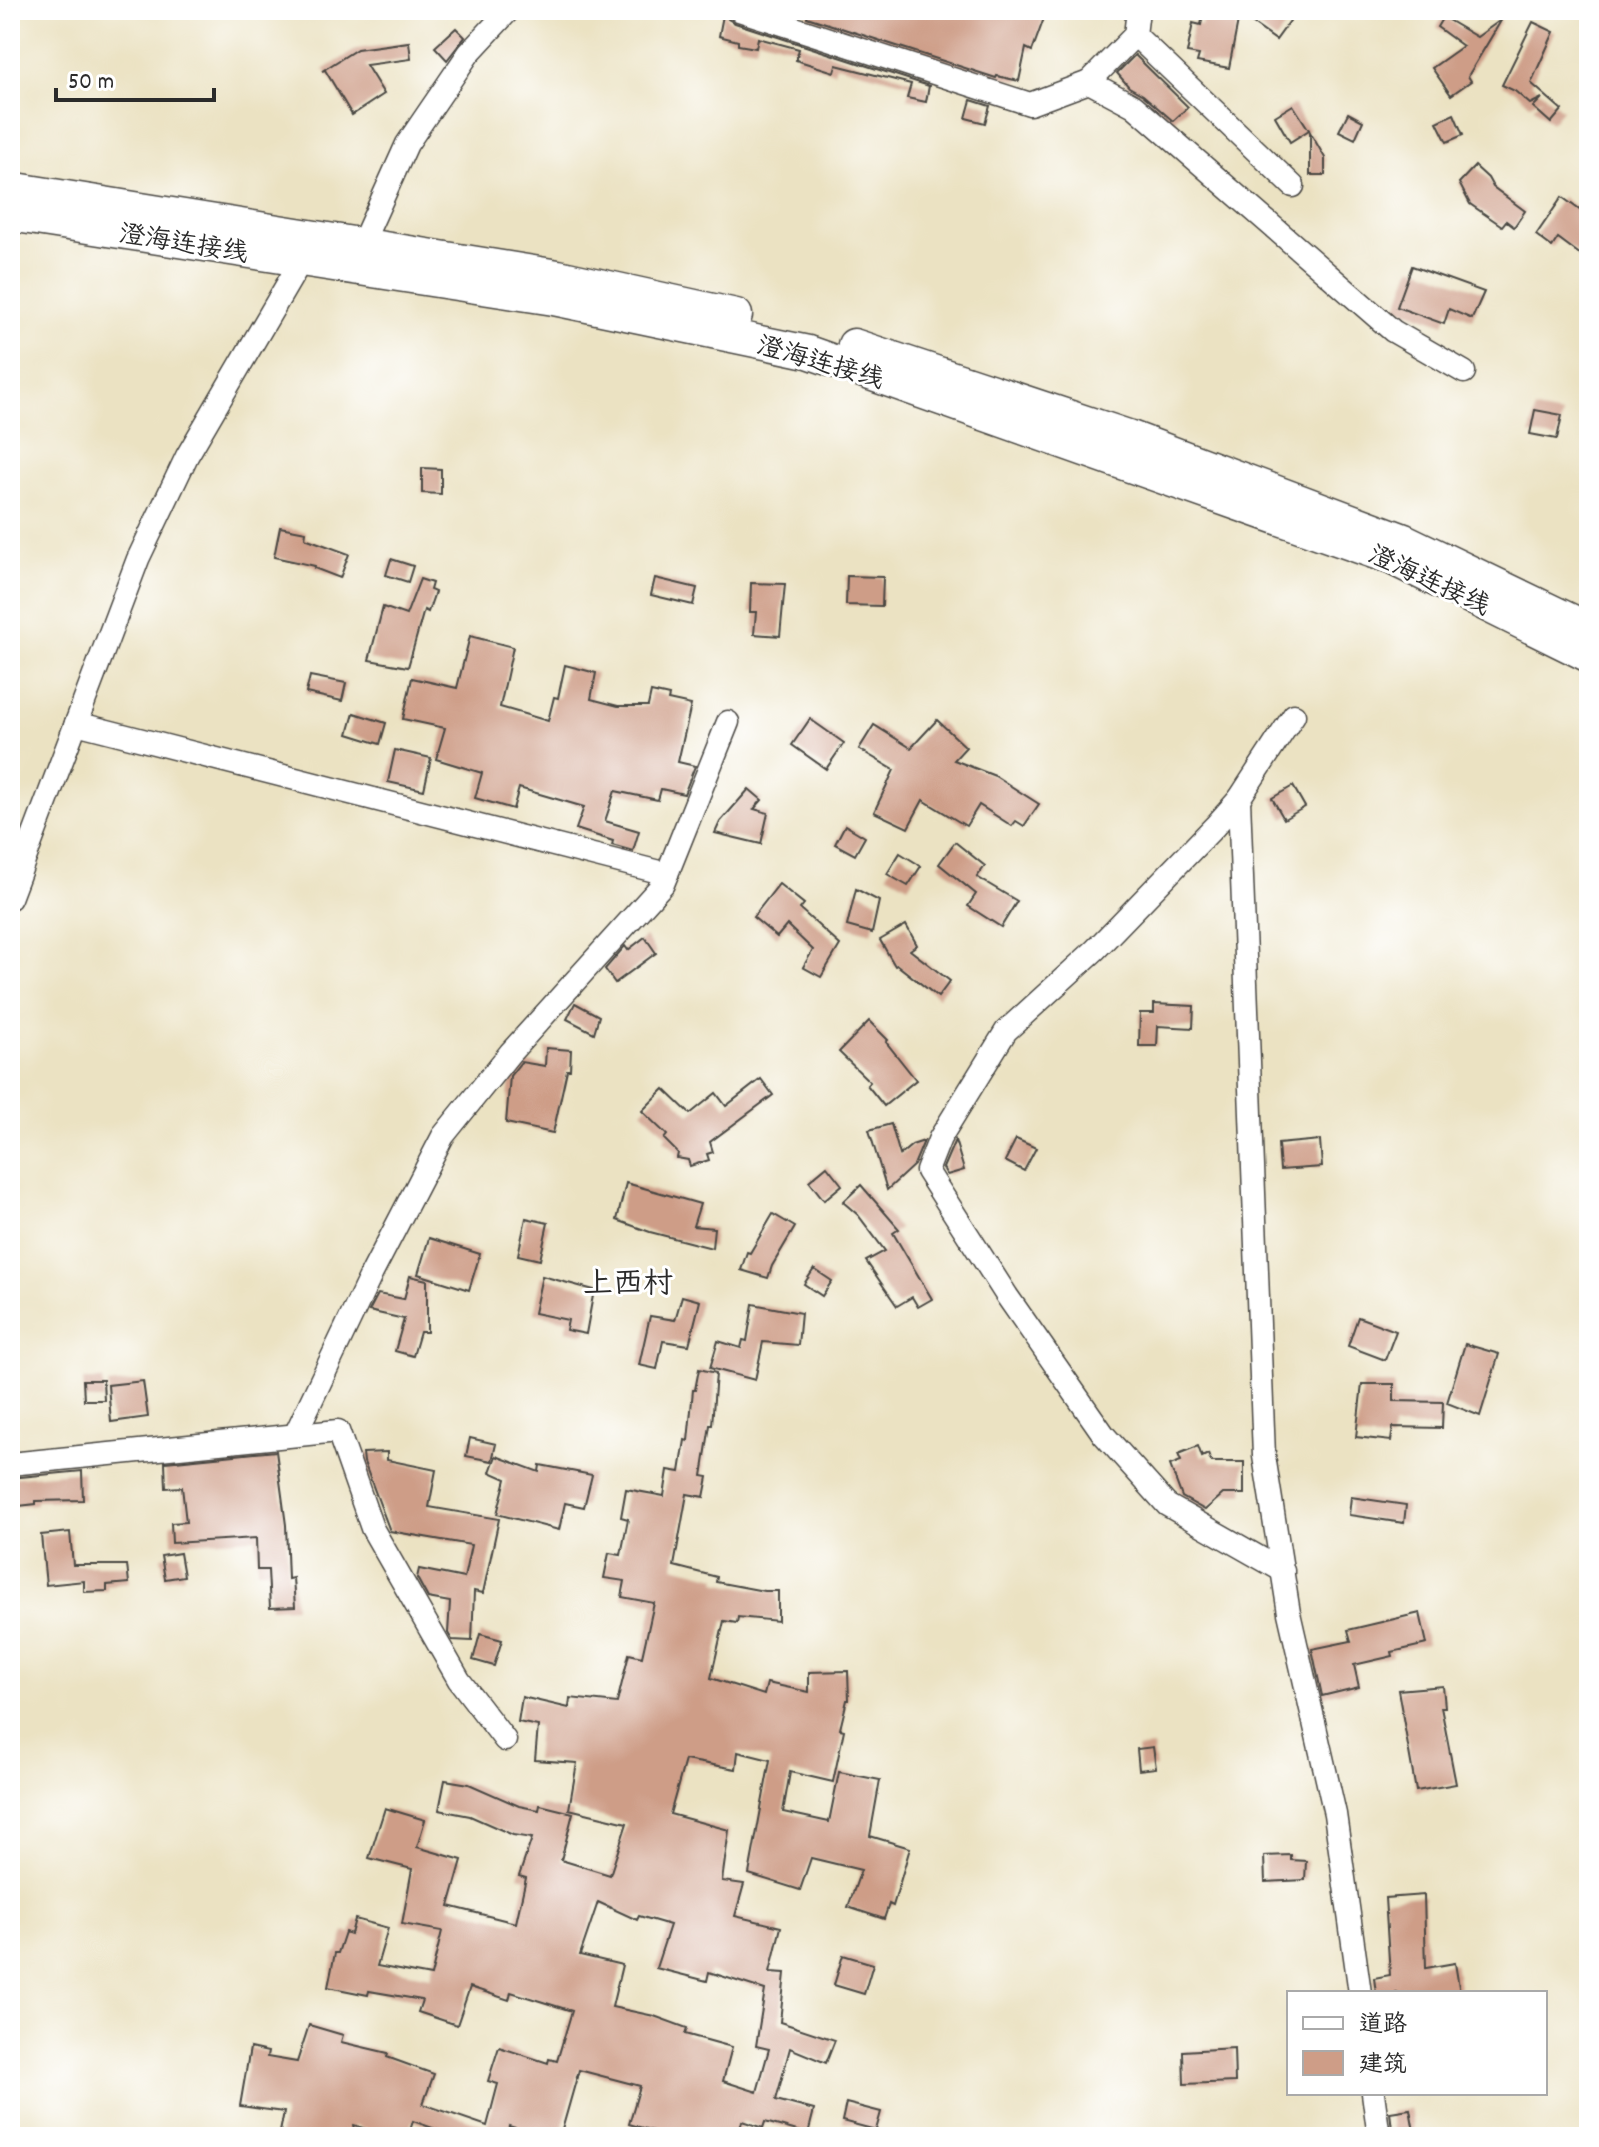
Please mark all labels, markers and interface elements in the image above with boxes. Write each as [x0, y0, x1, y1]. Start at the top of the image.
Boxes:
scale bar [56, 52, 214, 102]
text: 50 m [68, 66, 114, 100]
street label: 澄海连接线 [116, 217, 251, 274]
street label: 澄海连接线 [752, 329, 888, 400]
street label: 澄海连接线 [1362, 538, 1495, 626]
district label: 上西村 [583, 1265, 673, 1308]
legend [1287, 1991, 1547, 2095]
text: 道路 [1359, 2009, 1407, 2043]
text: 建筑 [1359, 2049, 1407, 2083]

